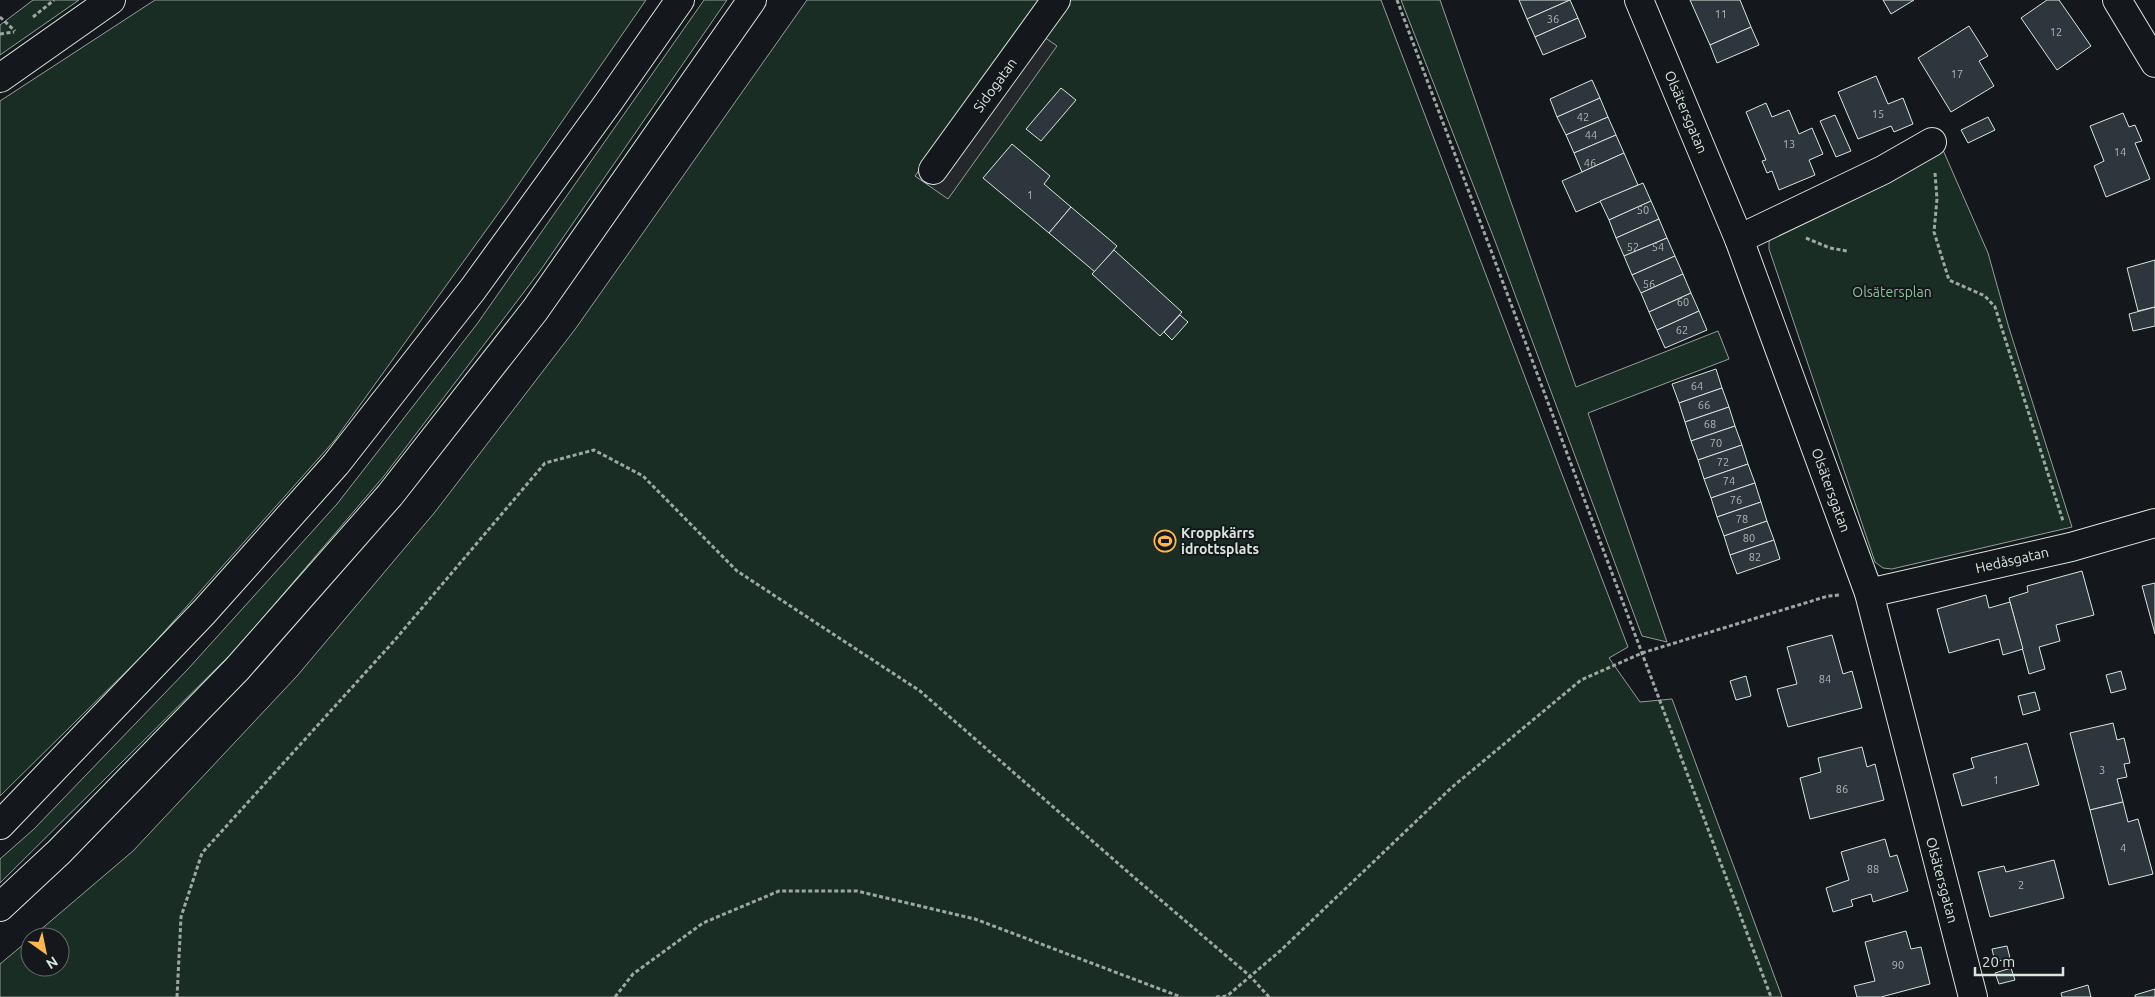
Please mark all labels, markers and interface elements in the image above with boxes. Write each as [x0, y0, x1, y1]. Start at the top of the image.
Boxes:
house number: 11 [1715, 8, 1727, 20]
house number: 36 [1547, 13, 1559, 25]
house number: 12 [2050, 26, 2062, 38]
street label: Sidogatan [970, 55, 1020, 115]
street label: Olsätersgatan [1661, 68, 1711, 156]
house number: 17 [1951, 68, 1963, 80]
house number: 15 [1872, 108, 1884, 120]
house number: 42 [1577, 111, 1589, 123]
house number: 44 [1585, 129, 1597, 141]
house number: 13 [1783, 138, 1795, 150]
house number: 14 [2114, 146, 2126, 158]
house number: 46 [1584, 157, 1596, 169]
house number: 1 [1027, 189, 1033, 201]
house number: 50 [1637, 204, 1649, 216]
house number: 52 [1627, 241, 1639, 253]
house number: 54 [1652, 241, 1664, 253]
house number: 56 [1643, 278, 1655, 290]
park label: Olsätersplan [1852, 284, 1932, 300]
house number: 60 [1677, 296, 1689, 308]
house number: 62 [1676, 324, 1688, 336]
house number: 64 [1691, 380, 1703, 392]
house number: 66 [1698, 399, 1710, 411]
house number: 68 [1704, 418, 1716, 430]
house number: 70 [1710, 437, 1722, 449]
street label: Olsätersgatan [1808, 446, 1854, 534]
house number: 72 [1717, 456, 1729, 468]
house number: 74 [1723, 475, 1735, 487]
house number: 76 [1730, 494, 1742, 506]
house number: 78 [1736, 513, 1748, 525]
place label: Kroppkärrs idrottsplats [1181, 525, 1259, 557]
sports icon: Kroppkärrs idrottsplats [1153, 529, 1177, 553]
house number: 80 [1743, 532, 1755, 544]
street label: Hedåsgatan [1974, 544, 2050, 576]
house number: 82 [1749, 551, 1761, 563]
house number: 84 [1819, 673, 1831, 685]
house number: 3 [2099, 764, 2105, 776]
house number: 1 [1993, 774, 1999, 786]
house number: 86 [1836, 783, 1848, 795]
street label: Olsätersgatan [1923, 835, 1961, 925]
house number: 4 [2120, 842, 2126, 854]
house number: 88 [1867, 863, 1879, 875]
house number: 2 [2018, 879, 2024, 891]
north arrow [20, 927, 70, 977]
scale bar [1975, 944, 2062, 976]
text: N [43, 953, 61, 972]
text: 20 m [1982, 953, 2015, 970]
house number: 90 [1892, 959, 1904, 971]

